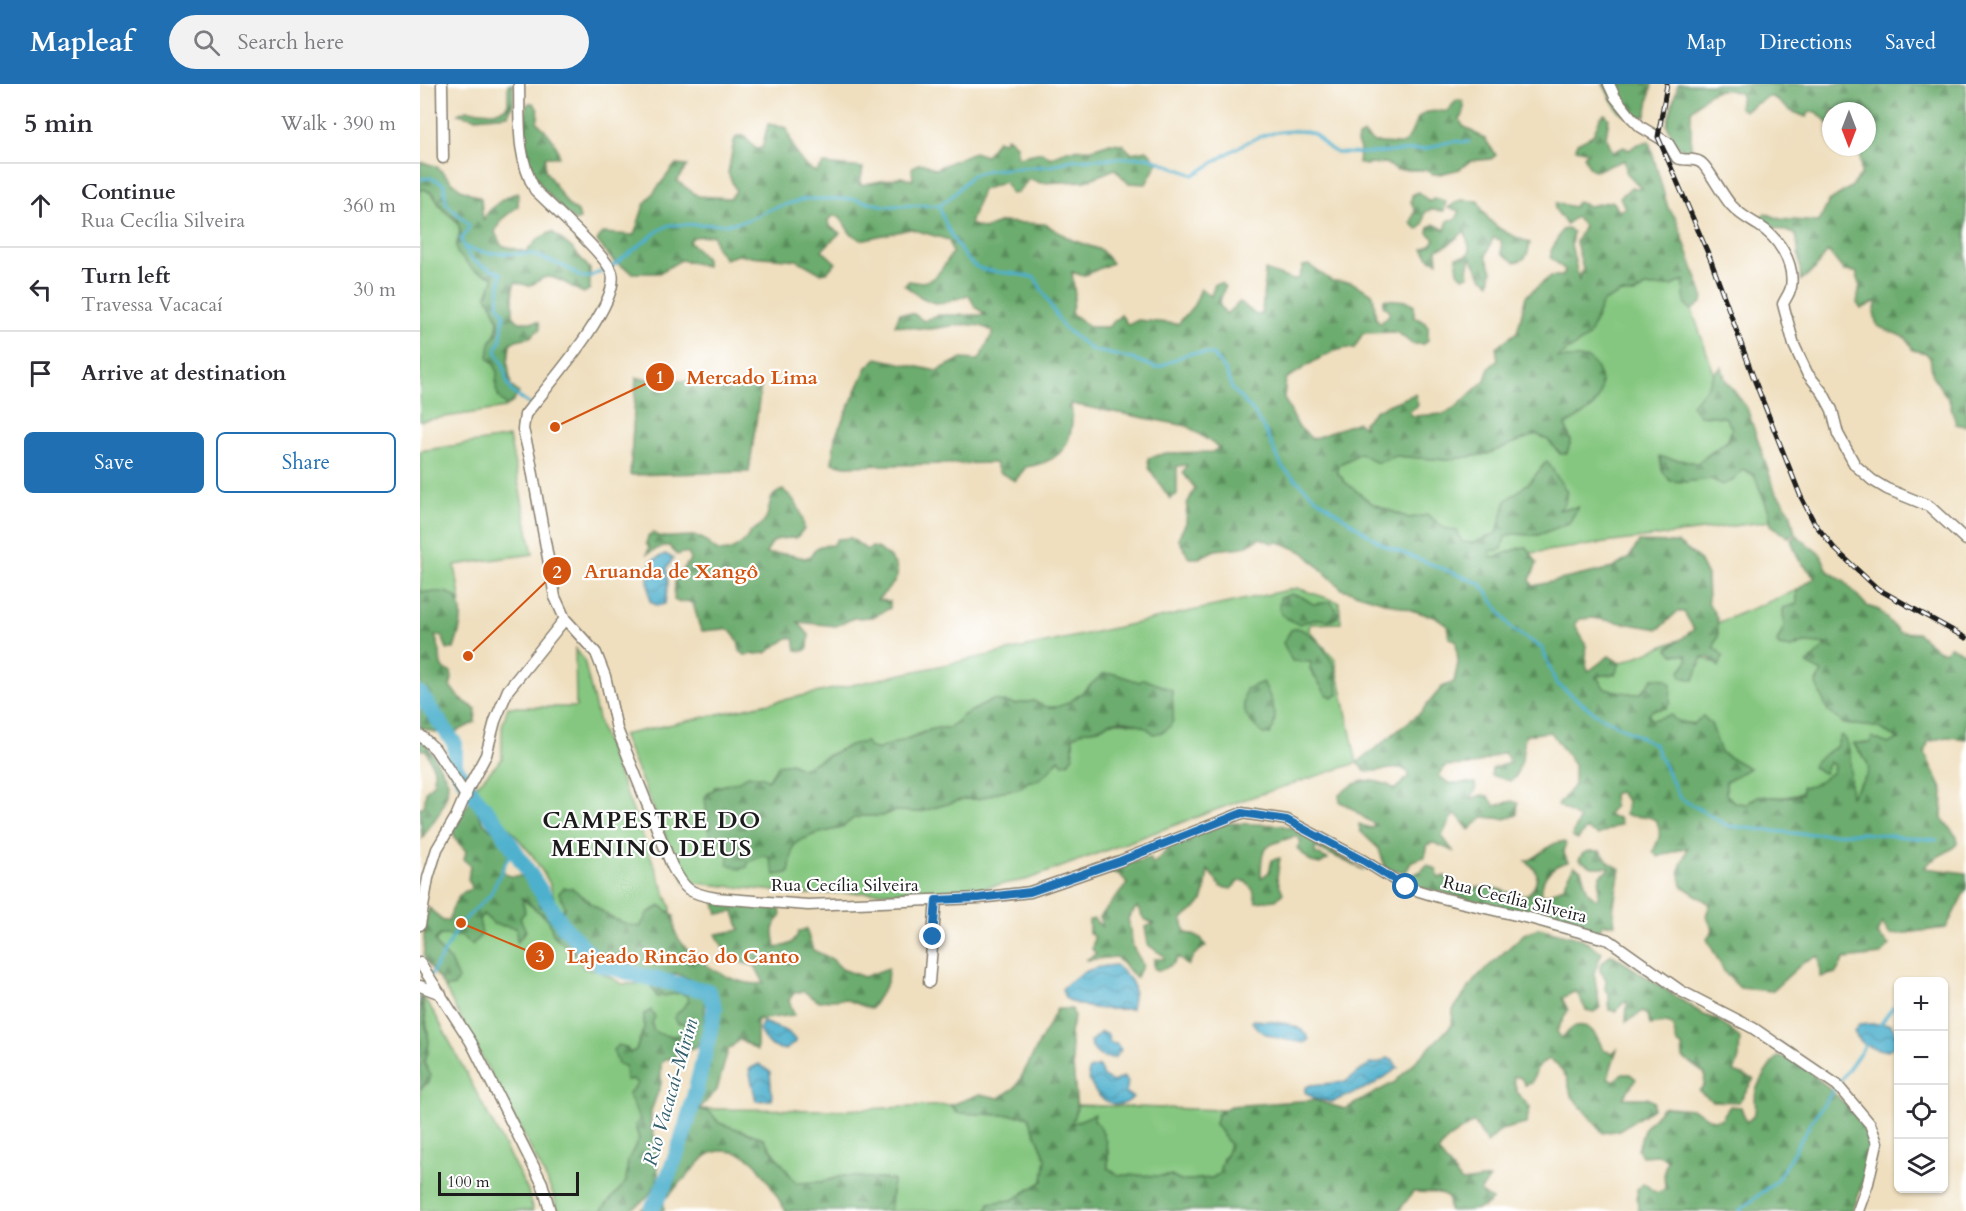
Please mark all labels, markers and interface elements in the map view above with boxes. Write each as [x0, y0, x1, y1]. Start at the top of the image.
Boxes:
search box [169, 15, 589, 69]
text: Mapleaf [30, 23, 133, 61]
icon: search [190, 26, 223, 59]
text: Search here [238, 27, 344, 57]
text: Map [1686, 28, 1726, 57]
text: Directions [1759, 28, 1852, 57]
text: Saved [1885, 28, 1936, 57]
north arrow [1822, 102, 1876, 156]
text: 5 min [24, 106, 93, 141]
text: Walk · 390 m [281, 110, 396, 137]
text: Continue [81, 177, 176, 207]
icon: ahead [24, 189, 57, 222]
text: 360 m [343, 192, 396, 219]
text: Rua Cecília Silveira [81, 207, 245, 234]
text: Turn left [81, 261, 170, 291]
icon: left [24, 273, 57, 306]
text: 30 m [353, 276, 396, 303]
text: Travessa Vacacaí [81, 291, 223, 318]
icon: arrive [24, 357, 57, 390]
text: Arrive at destination [81, 358, 286, 388]
callout: Mercado Lima [645, 358, 830, 396]
text: Mercado Lima [686, 364, 818, 391]
text: 1 [655, 365, 665, 390]
button: Save [24, 432, 204, 493]
button: Share [216, 432, 396, 493]
callout: Aruanda de Xangô [542, 552, 770, 590]
text: Aruanda de Xangô [584, 558, 758, 585]
text: 2 [552, 560, 562, 585]
district label: CAMPESTRE DO MENINO DEUS [542, 804, 762, 865]
street label: Rua Cecília Silveira [1440, 869, 1590, 930]
street label: Rua Cecília Silveira [771, 873, 919, 898]
route start [1392, 873, 1418, 899]
route end [919, 923, 945, 949]
callout: Lajeado Rincão do Canto [525, 937, 812, 975]
text: Lajeado Rincão do Canto [567, 943, 799, 970]
text: 3 [535, 944, 545, 969]
map controls [1894, 977, 1948, 1193]
button: + [1894, 977, 1948, 1031]
water label: Rio Vacacaí-Mirim [637, 1015, 704, 1169]
button: − [1894, 1031, 1948, 1085]
button: locate [1894, 1085, 1948, 1139]
button: layers [1894, 1139, 1948, 1193]
scale bar [438, 1169, 579, 1196]
text: 100 m [447, 1171, 489, 1193]

